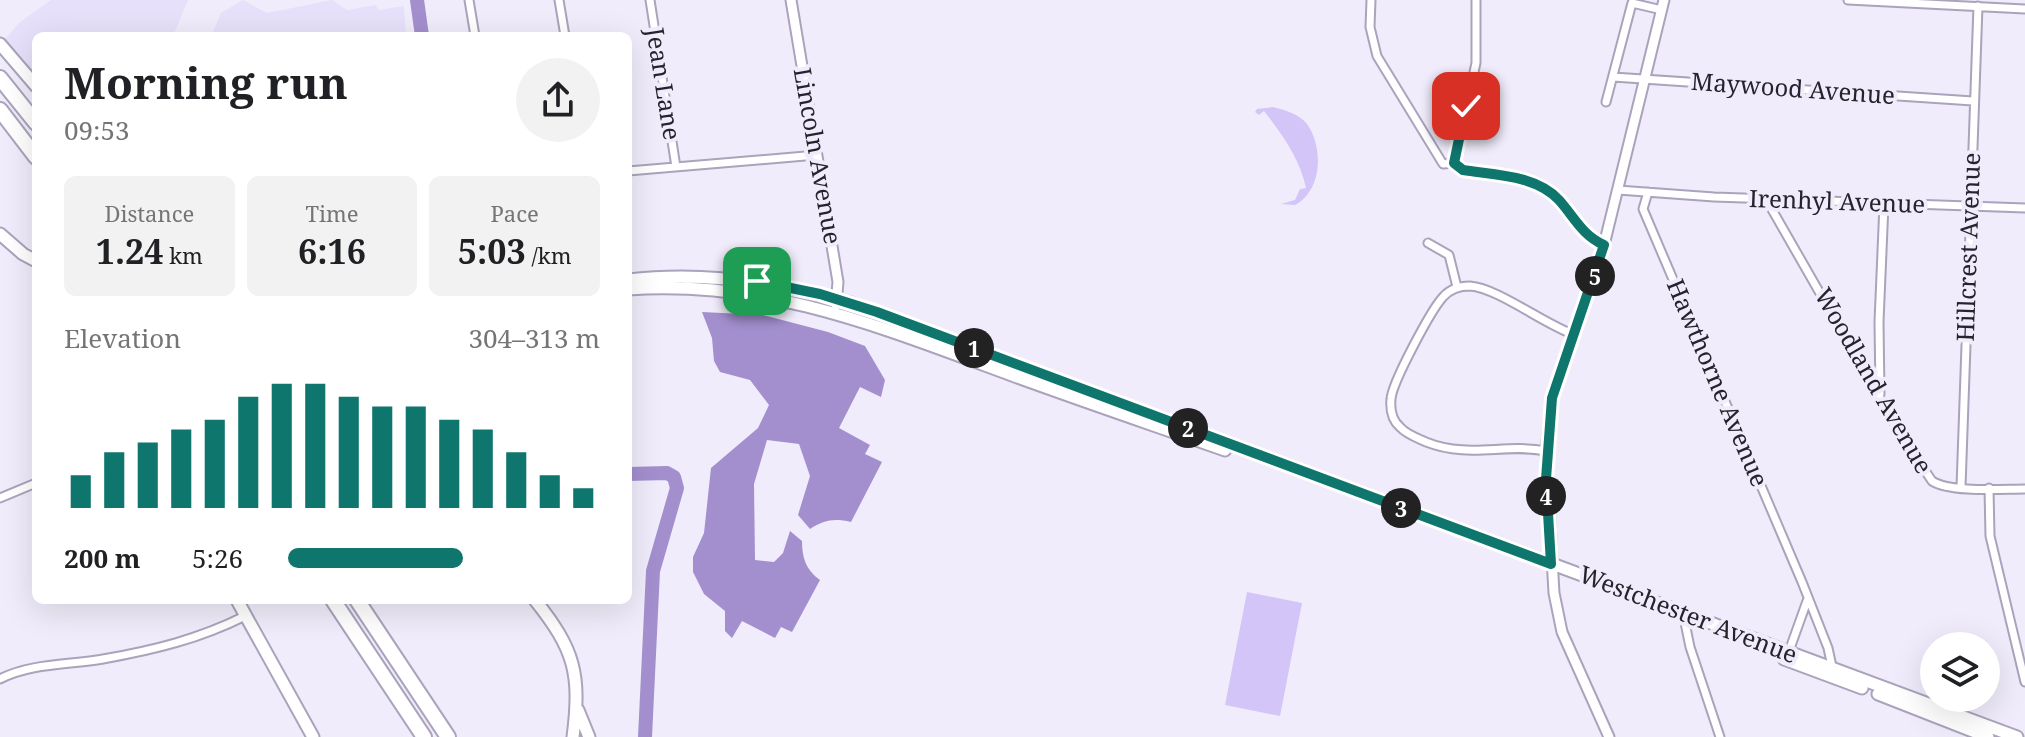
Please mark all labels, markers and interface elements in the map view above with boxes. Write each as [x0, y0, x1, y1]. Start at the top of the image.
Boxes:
street label: Jean Lane [639, 24, 690, 142]
text: Morning run [64, 52, 348, 112]
button: share [516, 58, 600, 142]
street label: Maywood Avenue [1690, 64, 1896, 111]
street label: Lincoln Avenue [787, 65, 850, 247]
pin [1432, 72, 1500, 140]
icon: check [1444, 84, 1488, 128]
text: 09:53 [64, 112, 130, 148]
street label: Hillcrest Avenue [1948, 152, 1987, 342]
street label: Irenhyl Avenue [1748, 181, 1926, 220]
text: Distance [104, 198, 194, 228]
text: Time [305, 198, 359, 228]
text: Pace [491, 198, 539, 228]
text: 1.24 [96, 228, 163, 274]
text: 6:16 [298, 228, 366, 274]
text: 5:03 [458, 228, 526, 274]
text: km [163, 240, 203, 270]
text: /km [526, 240, 572, 270]
pin [723, 247, 791, 315]
pin: 5 [1575, 256, 1615, 296]
icon: arrive [735, 259, 779, 303]
text: 5 [1589, 261, 1601, 291]
street label: Hawthorne Avenue [1660, 274, 1777, 491]
street label: Woodland Avenue [1808, 281, 1941, 479]
text: Elevation [64, 320, 181, 356]
text: 304–313 m [468, 320, 600, 356]
pin: 1 [954, 328, 994, 368]
text: 1 [968, 333, 980, 363]
pin: 2 [1168, 408, 1208, 448]
text: 2 [1182, 413, 1194, 443]
pin: 4 [1526, 476, 1566, 516]
text: 4 [1540, 481, 1552, 511]
pin: 3 [1381, 488, 1421, 528]
text: 3 [1395, 493, 1407, 523]
text: 200 m [64, 540, 140, 576]
text: 5:26 [192, 540, 243, 576]
street label: Westchester Avenue [1575, 557, 1802, 670]
map controls [1920, 632, 2000, 712]
button: layers [1920, 632, 2000, 712]

